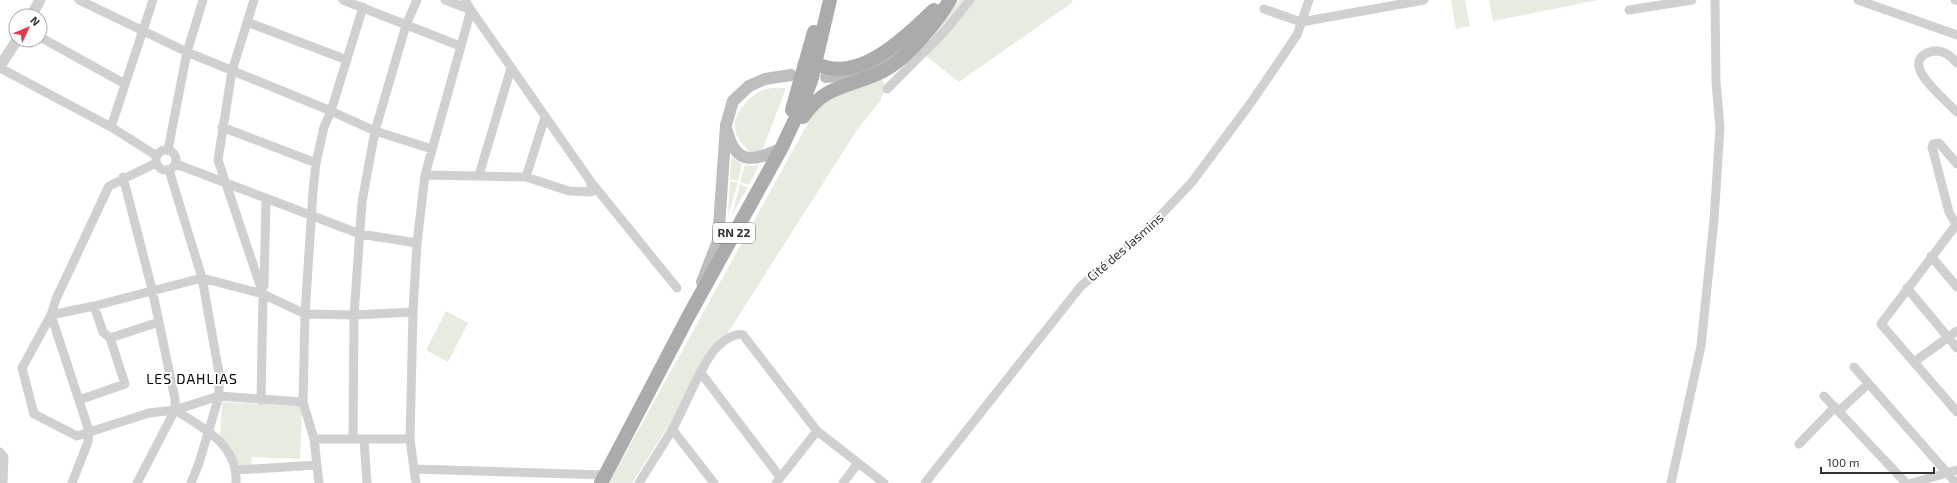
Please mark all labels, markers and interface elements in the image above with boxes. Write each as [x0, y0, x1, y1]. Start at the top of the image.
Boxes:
north arrow [8, 8, 48, 48]
text: N [28, 13, 43, 28]
street label: Cité des Jasmins [1083, 209, 1167, 285]
road number: RN 22 [713, 223, 755, 243]
district label: LES DAHLIAS [146, 370, 238, 387]
scale bar [1821, 449, 1934, 475]
text: 100 m [1827, 455, 1859, 469]

